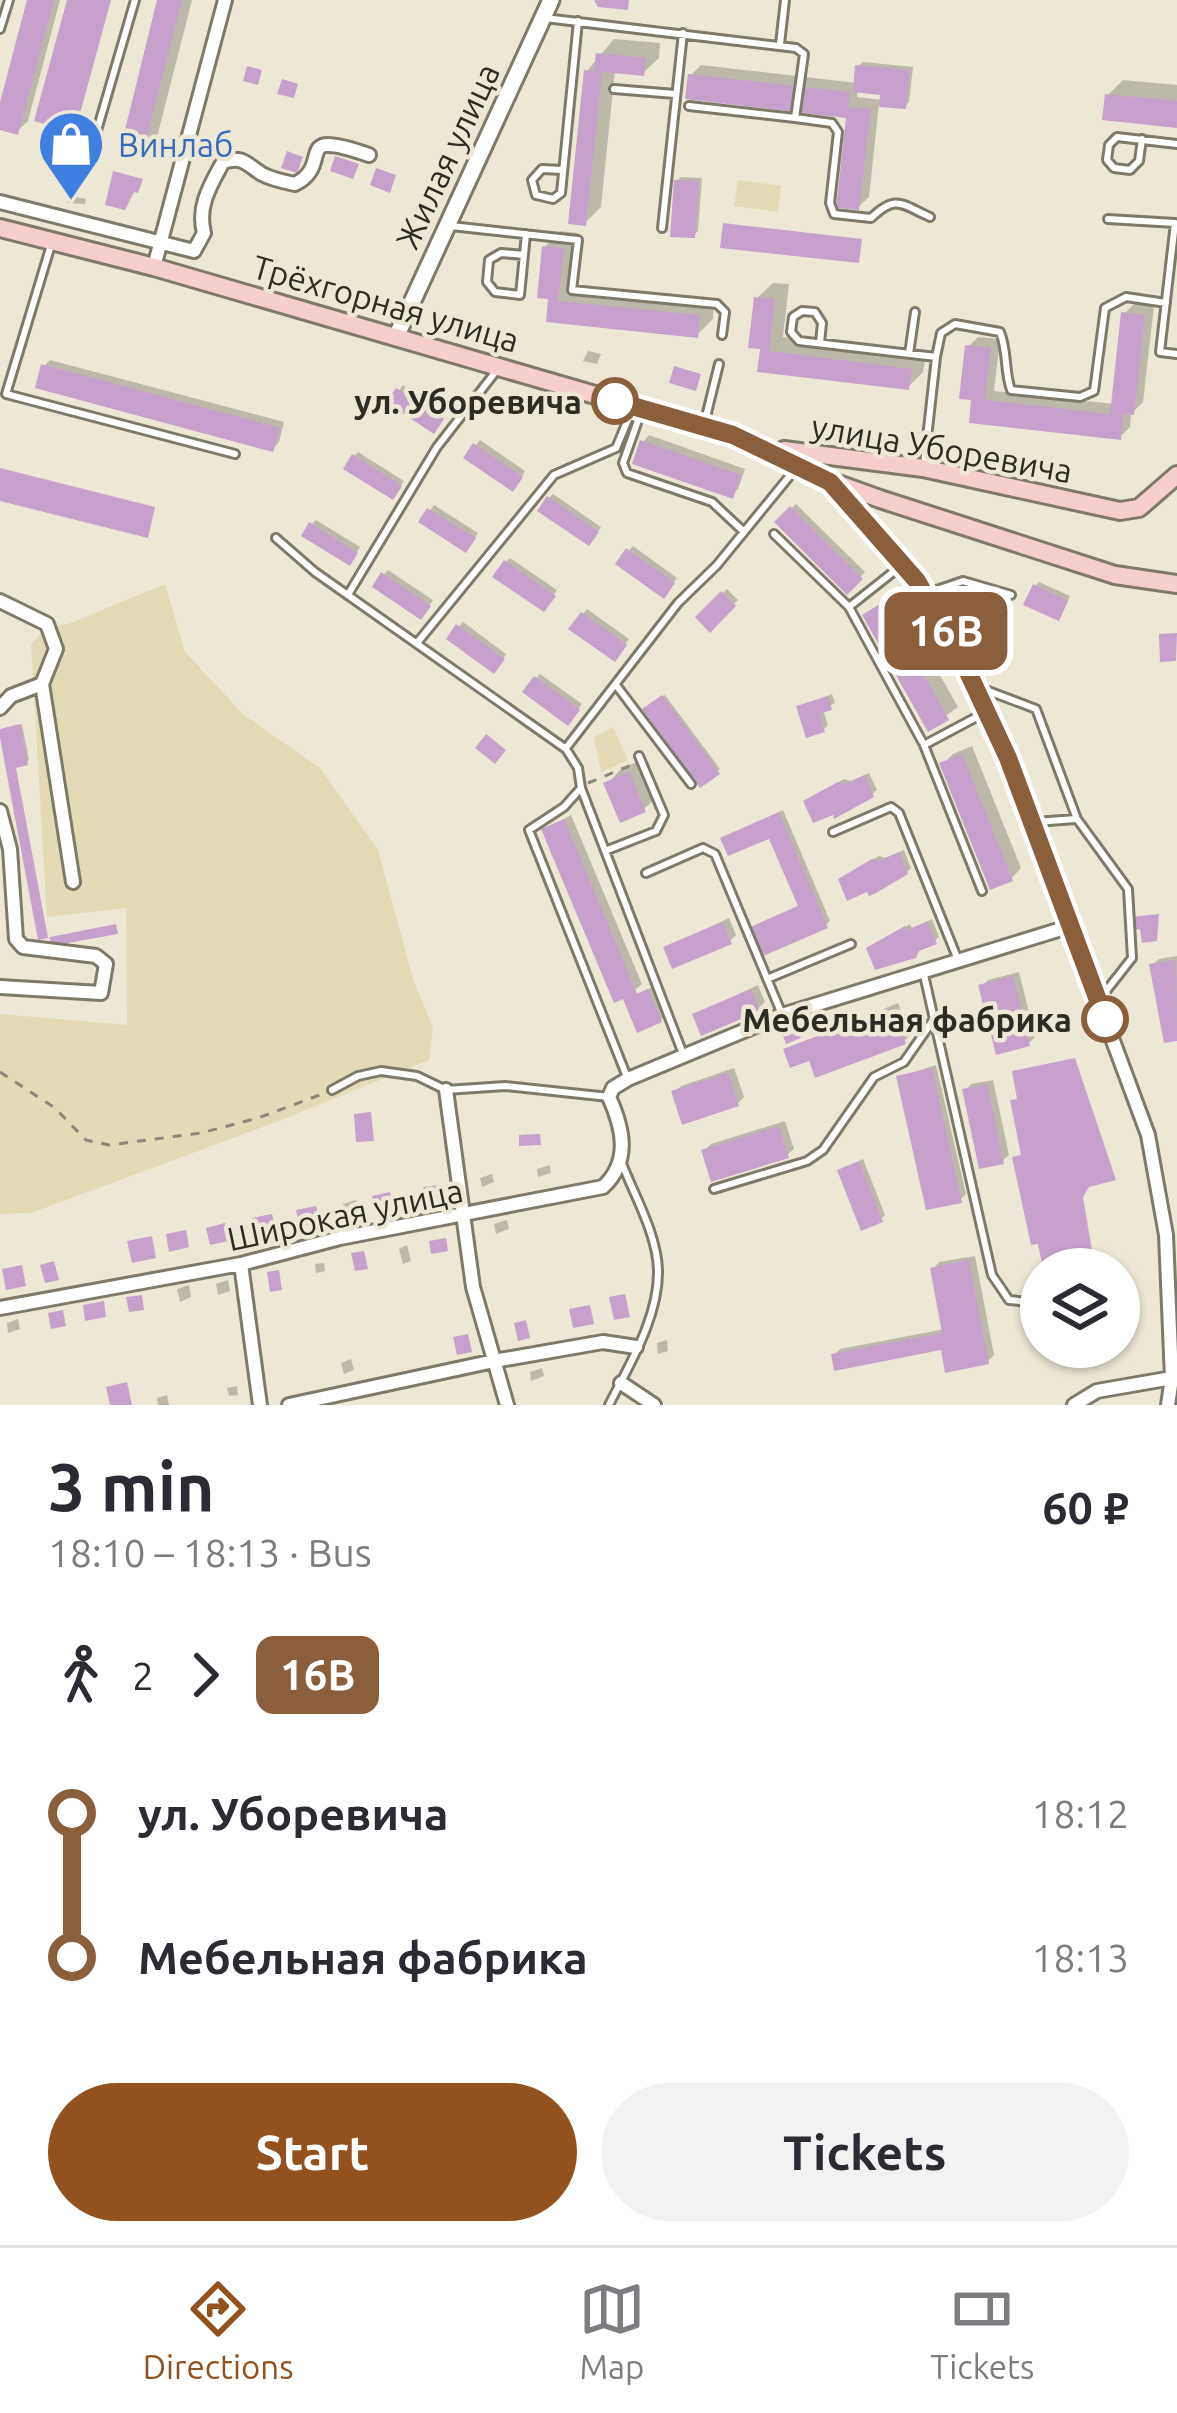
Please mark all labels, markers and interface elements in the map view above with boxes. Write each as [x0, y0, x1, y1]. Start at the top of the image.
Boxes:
street label: Жилая улица [388, 58, 506, 254]
shop icon: Винлаб [36, 109, 106, 203]
place label: Винлаб [118, 126, 233, 163]
street label: Трёхгорная улица [249, 247, 523, 359]
marker: ул. Уборевича [593, 379, 637, 423]
place label: ул. Уборевича [354, 383, 582, 420]
street label: улица Уборевича [809, 407, 1075, 489]
line badge: 16В [877, 592, 1015, 670]
text: 16В [908, 607, 984, 654]
marker: Мебельная фабрика [1083, 997, 1127, 1041]
place label: Мебельная фабрика [742, 1001, 1072, 1038]
street label: Широкая улица [224, 1171, 466, 1257]
map controls [1020, 1248, 1140, 1368]
button: layers [1020, 1248, 1140, 1368]
text: 3 min [48, 1449, 215, 1523]
text: 60 ₽ [1042, 1482, 1129, 1533]
text: 18:10 – 18:13 · Bus [48, 1531, 372, 1574]
icon: walk [48, 1642, 114, 1708]
icon: forward [172, 1642, 238, 1708]
text: 16В [280, 1651, 355, 1698]
text: 2 [132, 1654, 154, 1697]
text: ул. Уборевича [138, 1788, 449, 1839]
text: 18:12 [1031, 1792, 1129, 1835]
text: Мебельная фабрика [138, 1932, 588, 1983]
text: 18:13 [1031, 1936, 1129, 1979]
button: Start [48, 2083, 577, 2221]
button: Tickets [601, 2083, 1129, 2221]
tab: Directions [143, 2276, 294, 2385]
tab: Map [579, 2276, 645, 2385]
tab: Tickets [930, 2276, 1034, 2385]

